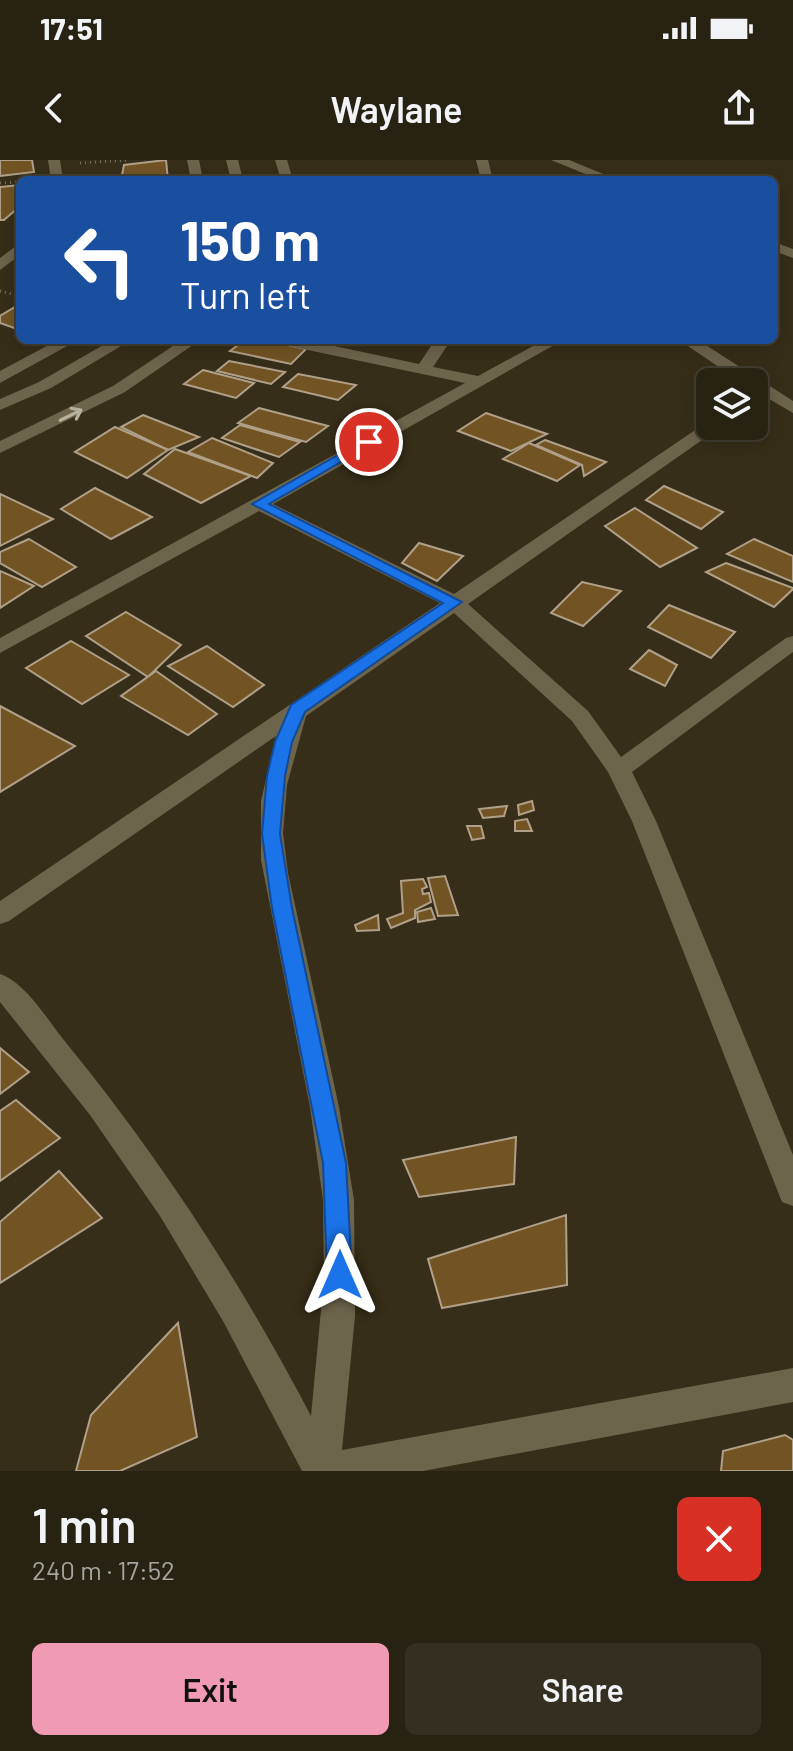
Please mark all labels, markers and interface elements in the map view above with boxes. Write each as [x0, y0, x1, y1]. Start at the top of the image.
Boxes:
text: 17:51 [40, 10, 103, 46]
icon: back [32, 86, 76, 130]
icon: share [717, 86, 761, 130]
text: Waylane [331, 87, 462, 130]
text: 150 m [180, 205, 320, 272]
icon: left [48, 208, 152, 312]
text: Turn left [180, 273, 311, 316]
map controls [696, 368, 768, 440]
button: layers [696, 368, 768, 440]
one-way arrow [58, 407, 82, 422]
pin [335, 408, 403, 476]
icon: arrive [347, 420, 391, 464]
position arrow [298, 1233, 382, 1317]
text: 1 min [32, 1495, 137, 1553]
button: close [677, 1497, 761, 1581]
text: 240 m · 17:52 [32, 1554, 175, 1585]
button: Exit [32, 1643, 389, 1735]
button: Share [405, 1643, 761, 1735]

